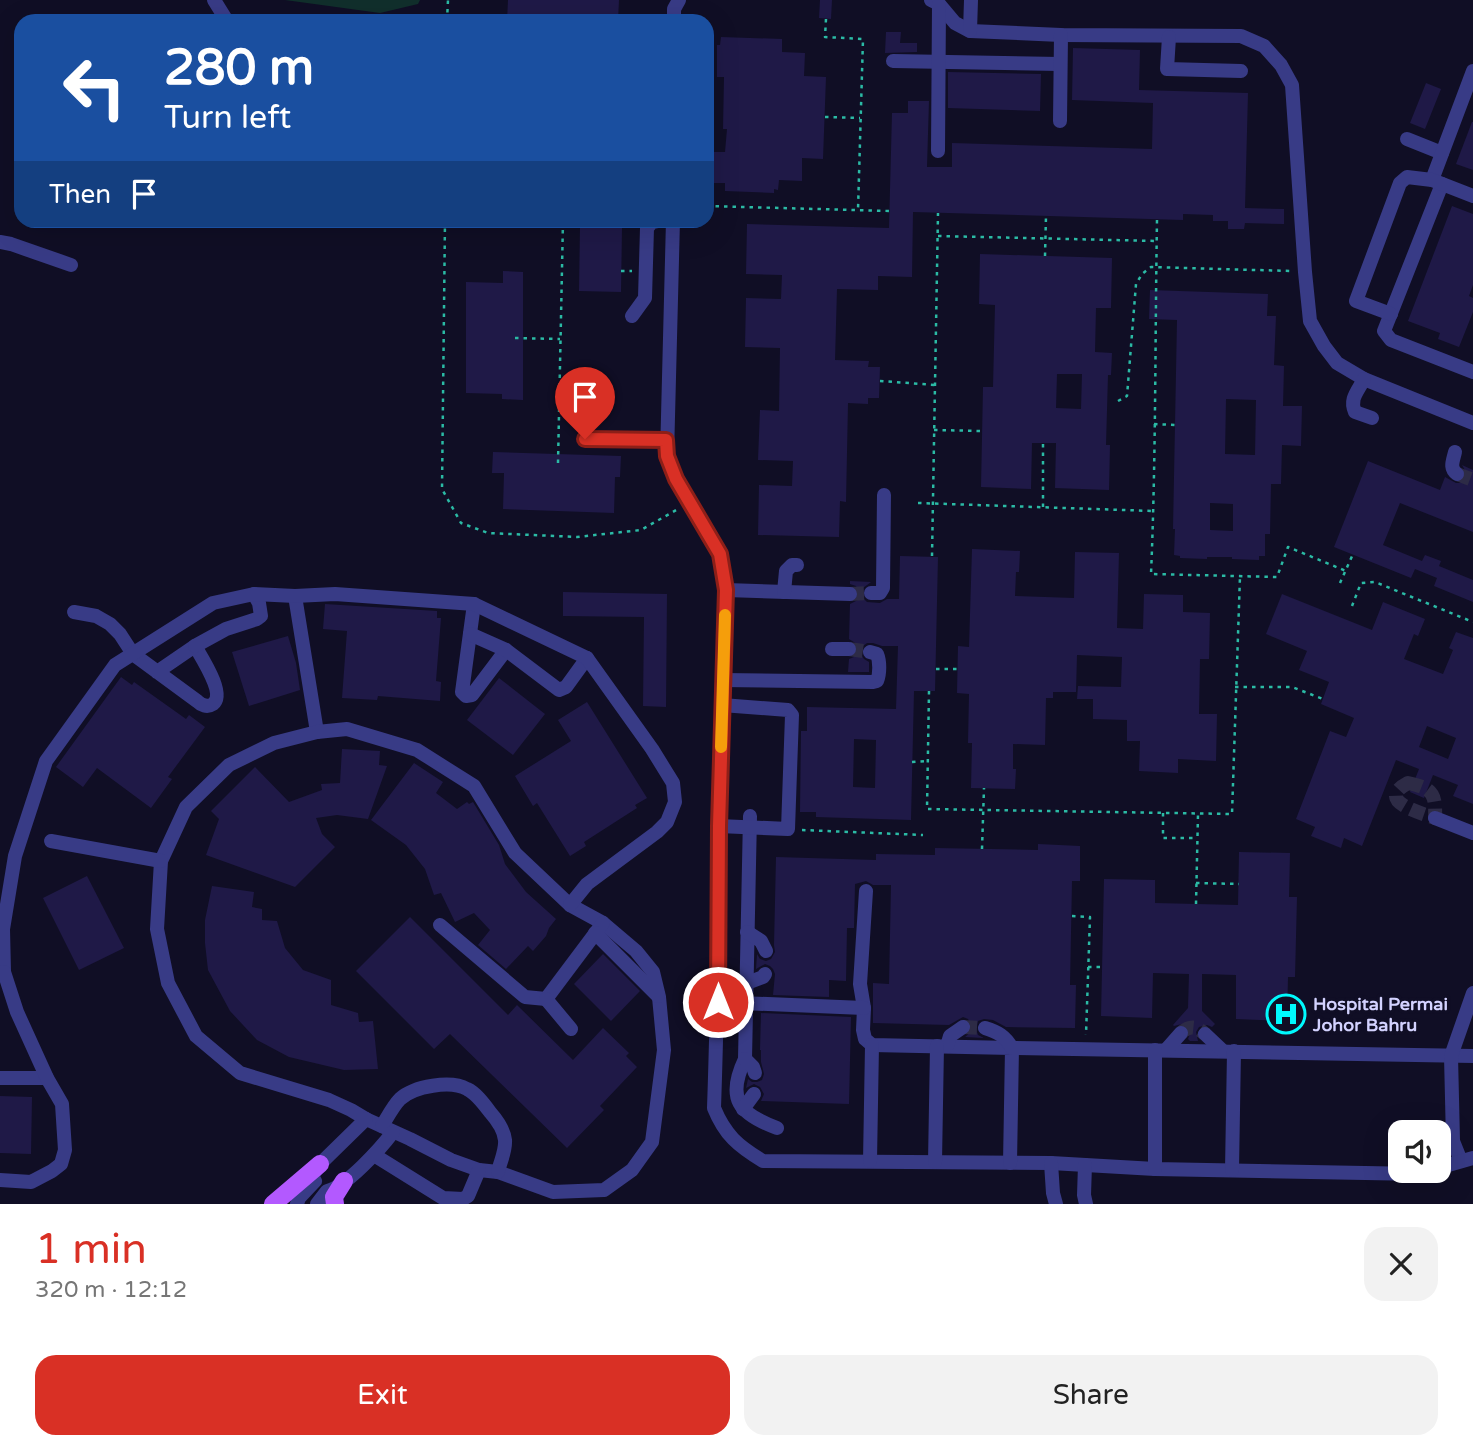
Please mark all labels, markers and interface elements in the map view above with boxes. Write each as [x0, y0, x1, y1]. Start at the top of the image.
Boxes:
text: 280 m [164, 39, 314, 98]
icon: left [49, 42, 140, 133]
text: Turn left [164, 99, 291, 137]
icon: arrive [125, 175, 163, 213]
text: Then [49, 179, 111, 210]
pin [555, 367, 615, 439]
icon: arrive [566, 378, 604, 416]
position arrow [681, 965, 755, 1039]
hospital icon: Hospital Permai Johor Bahru [1265, 993, 1307, 1035]
place label: Hospital Permai Johor Bahru [1312, 993, 1448, 1036]
map controls [1388, 1120, 1451, 1183]
button: sound [1388, 1120, 1451, 1183]
text: 1 min [35, 1224, 147, 1275]
button: close [1364, 1227, 1438, 1301]
text: 320 m · 12:12 [35, 1276, 187, 1304]
button: Exit [35, 1355, 730, 1435]
button: Share [744, 1355, 1438, 1435]

